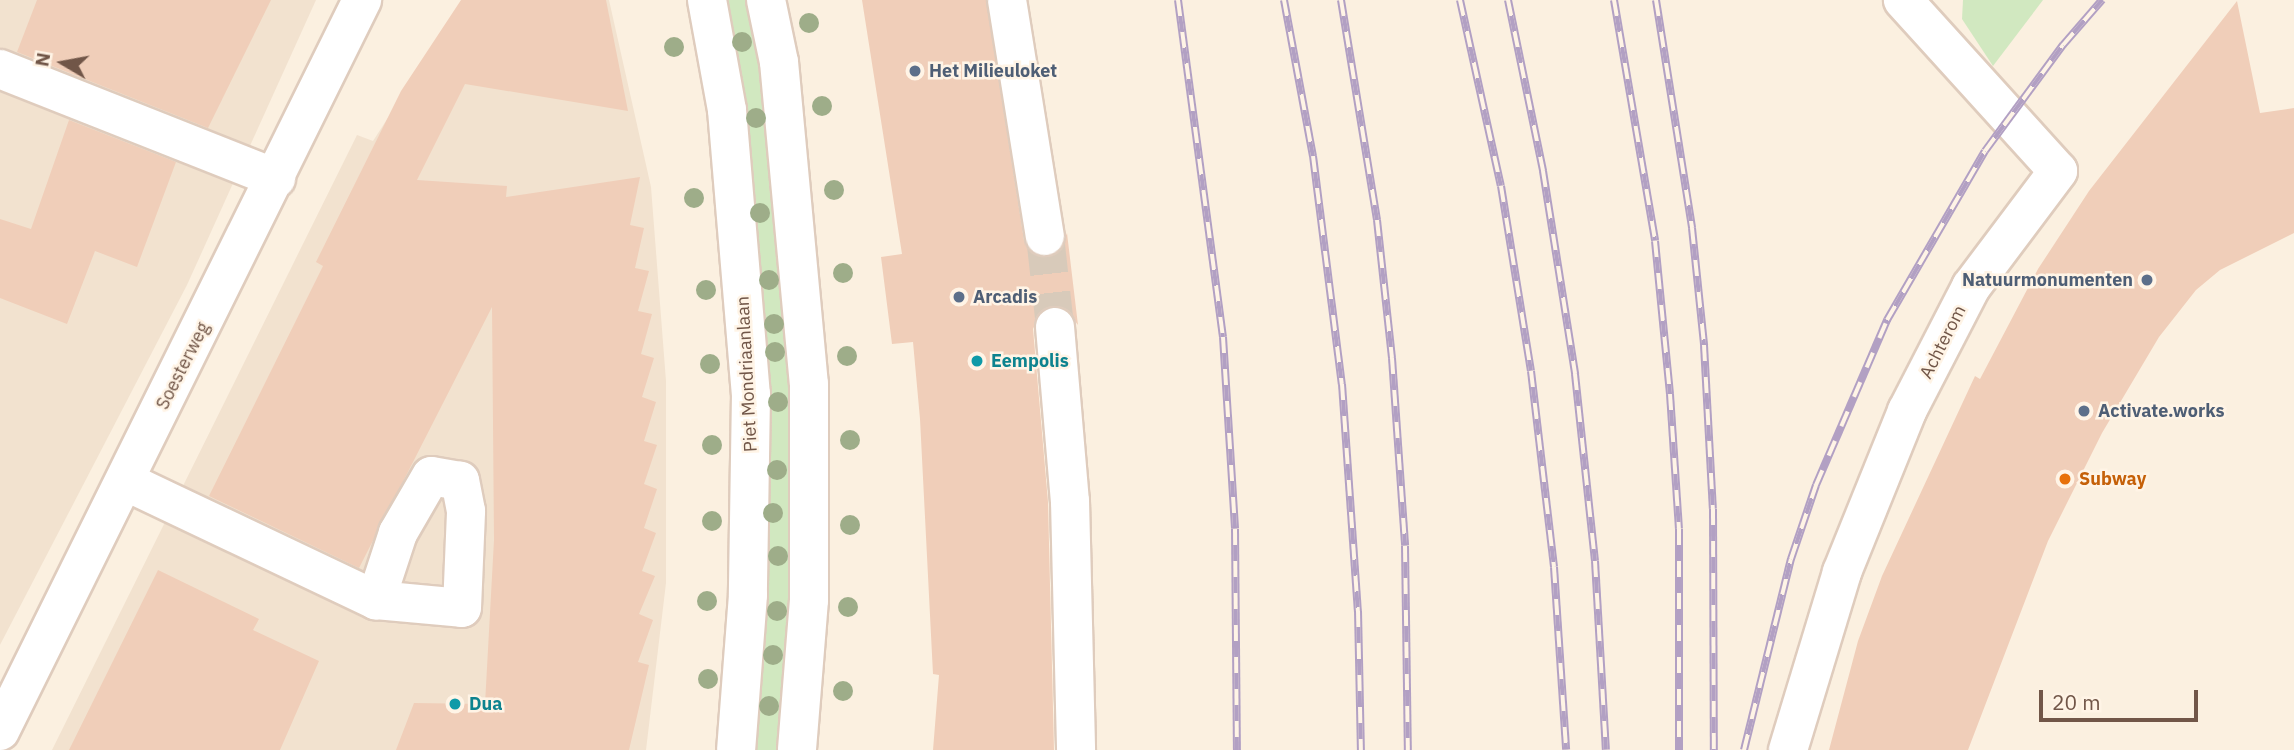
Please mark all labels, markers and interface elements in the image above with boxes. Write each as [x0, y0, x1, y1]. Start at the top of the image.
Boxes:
north arrow [28, 28, 98, 98]
text: N [29, 50, 55, 68]
place label: Het Milieuloket [929, 60, 1057, 82]
marker: Het Milieuloket [907, 63, 923, 79]
place label: Natuurmonumenten [1962, 269, 2133, 291]
marker: Natuurmonumenten [2139, 272, 2155, 288]
place label: Arcadis [973, 286, 1037, 308]
marker: Arcadis [951, 289, 967, 305]
street label: Piet Mondriaanlaan [732, 295, 762, 453]
street label: Achterom [1915, 302, 1971, 382]
street label: Soesterweg [152, 319, 214, 413]
place label: Eempolis [991, 350, 1069, 372]
marker: Eempolis [969, 353, 985, 369]
place label: Activate.works [2098, 400, 2225, 422]
marker: Activate.works [2076, 403, 2092, 419]
place label: Subway [2079, 468, 2146, 490]
marker: Subway [2057, 471, 2073, 487]
scale bar [2042, 676, 2201, 720]
text: 20 m [2052, 688, 2101, 716]
place label: Dua [469, 693, 503, 715]
marker: Dua [447, 696, 463, 712]

